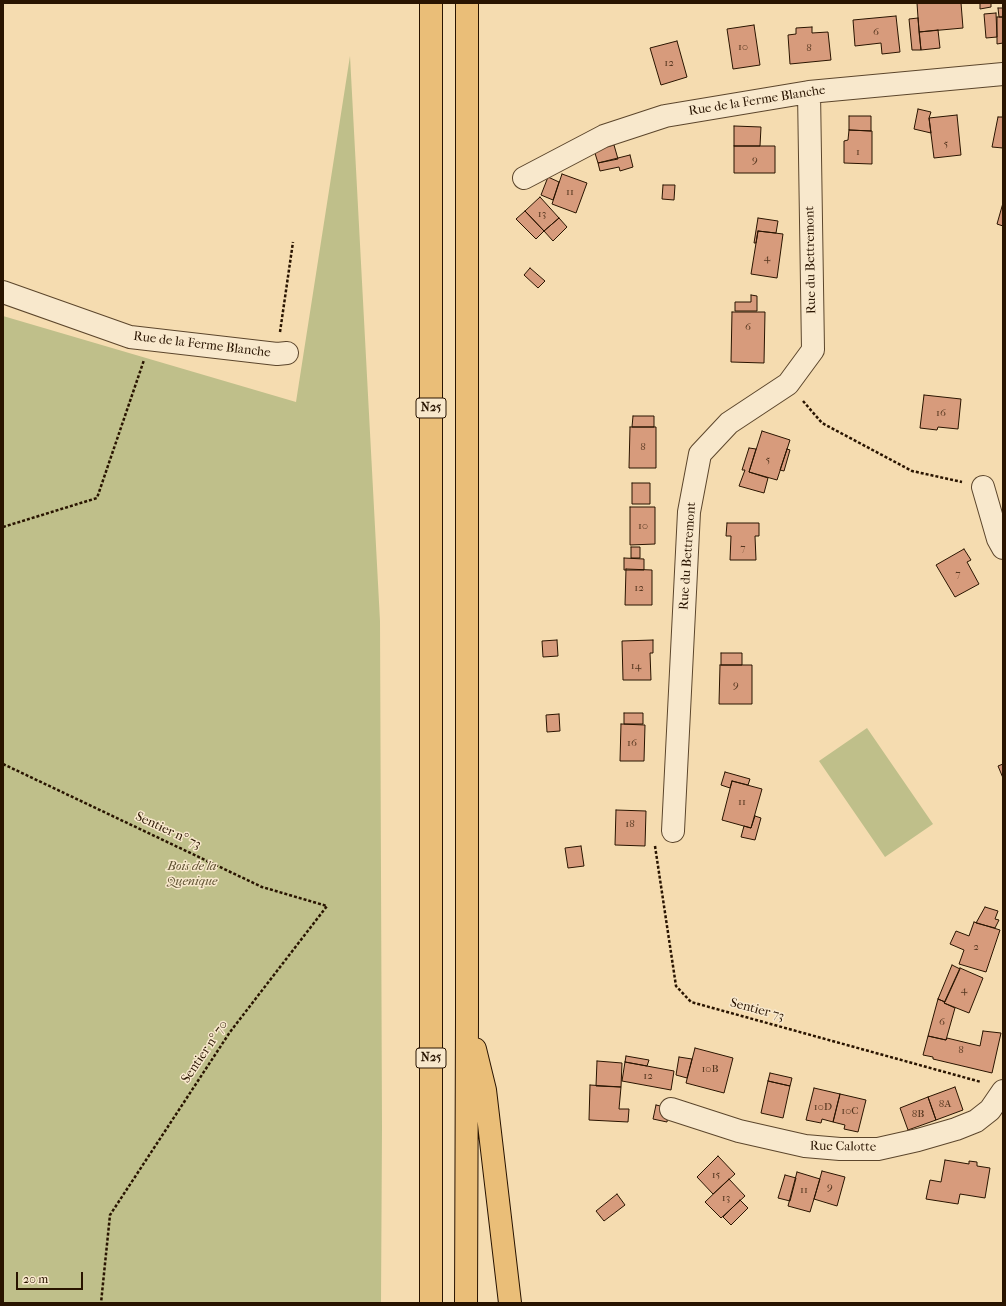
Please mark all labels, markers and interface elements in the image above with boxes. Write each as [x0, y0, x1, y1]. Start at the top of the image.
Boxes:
house number: 6 [873, 25, 879, 39]
house number: 10 [738, 40, 748, 54]
house number: 8 [806, 41, 812, 55]
house number: 12 [664, 56, 674, 70]
street label: Rue de la Ferme Blanche [688, 82, 826, 120]
house number: 5 [944, 137, 948, 151]
house number: 1 [856, 145, 860, 159]
house number: 9 [752, 153, 758, 167]
house number: 11 [566, 185, 574, 199]
street label: Rue du Bettremont [802, 206, 820, 314]
house number: 13 [538, 207, 546, 221]
house number: 4 [764, 251, 770, 265]
house number: 6 [745, 320, 751, 334]
street label: Rue de la Ferme Blanche [132, 329, 272, 361]
road number: N25 [416, 398, 446, 418]
house number: 16 [936, 406, 946, 420]
house number: 8 [640, 440, 646, 454]
house number: 5 [766, 453, 770, 467]
street label: Rue du Bettremont [676, 501, 700, 611]
house number: 10 [638, 519, 648, 533]
house number: 7 [740, 541, 746, 555]
house number: 7 [955, 567, 961, 581]
house number: 12 [634, 581, 644, 595]
house number: 14 [631, 659, 641, 673]
house number: 9 [733, 678, 739, 692]
house number: 16 [627, 736, 637, 750]
house number: 11 [738, 795, 746, 809]
street label: Sentier n° 73 [133, 809, 203, 853]
house number: 18 [625, 817, 635, 831]
park label: Bois de la Quenique [167, 859, 217, 890]
house number: 2 [973, 940, 979, 954]
house number: 4 [961, 983, 967, 997]
street label: Sentier 73 [728, 995, 786, 1025]
house number: 6 [939, 1015, 945, 1029]
street label: Sentier n° 70 [178, 1018, 232, 1086]
house number: 8 [958, 1043, 964, 1057]
road number: N25 [416, 1048, 446, 1068]
house number: 10B [701, 1062, 719, 1076]
house number: 12 [643, 1069, 653, 1083]
house number: 8A [939, 1097, 951, 1111]
house number: 10D [814, 1100, 832, 1114]
house number: 10C [841, 1104, 859, 1118]
house number: 8B [912, 1107, 924, 1121]
street label: Rue Calotte [810, 1139, 876, 1155]
house number: 15 [712, 1168, 720, 1182]
house number: 9 [827, 1180, 833, 1194]
house number: 11 [800, 1183, 808, 1197]
house number: 13 [722, 1191, 730, 1205]
scale bar [18, 1264, 85, 1290]
text: 20 m [23, 1272, 48, 1286]

